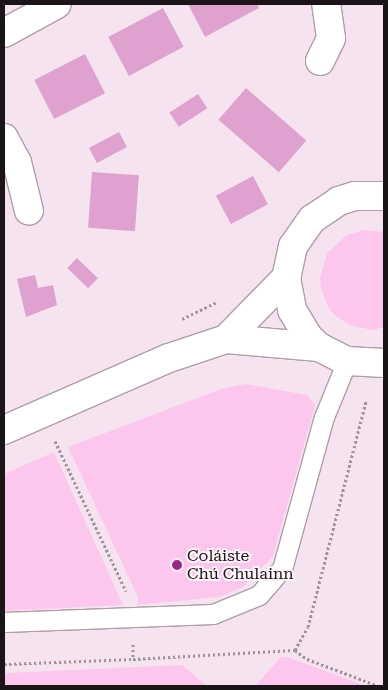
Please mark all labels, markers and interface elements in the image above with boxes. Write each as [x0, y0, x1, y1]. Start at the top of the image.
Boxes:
place label: Coláiste Chú Chulainn [187, 546, 294, 584]
marker: Coláiste Chú Chulainn [171, 559, 183, 571]

